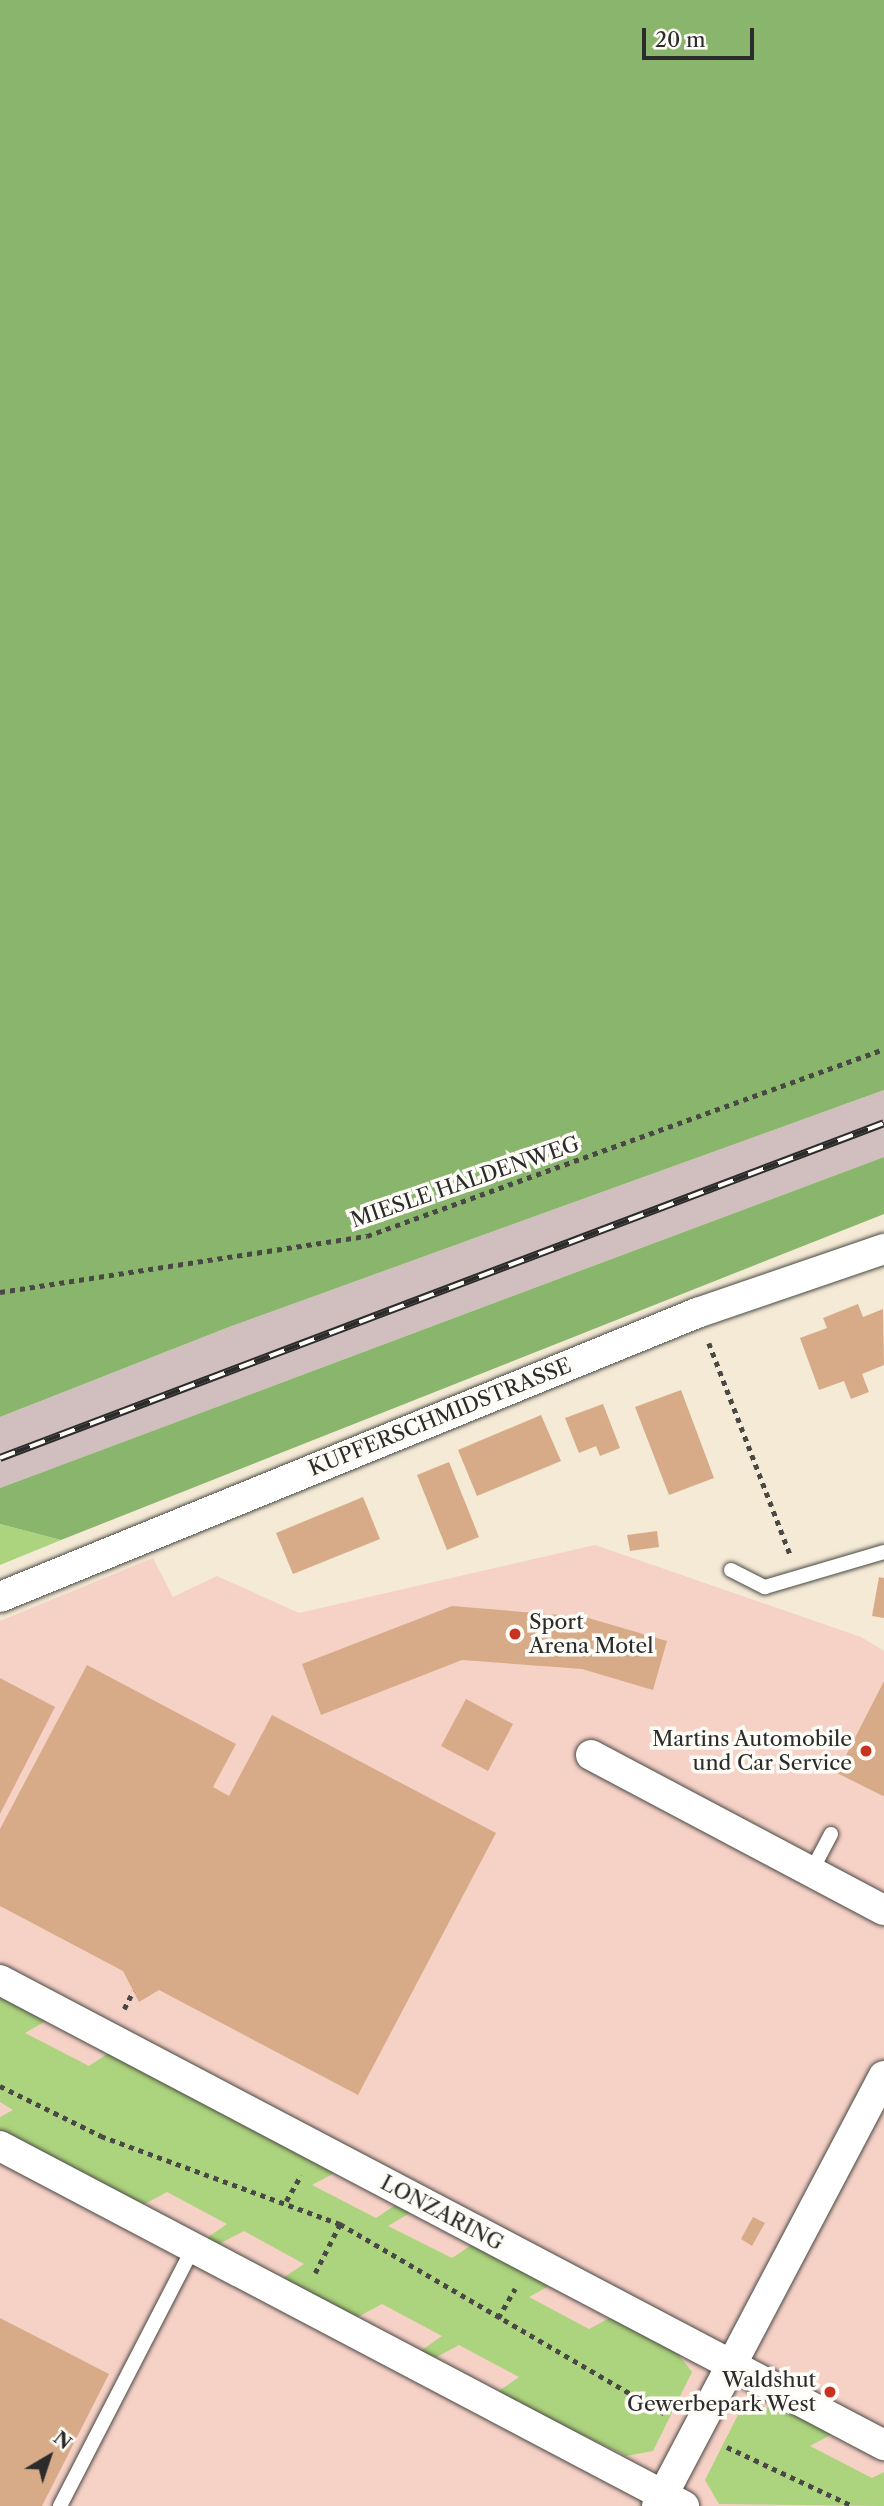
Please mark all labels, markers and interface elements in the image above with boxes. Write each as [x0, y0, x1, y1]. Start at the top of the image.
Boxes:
scale bar [646, 14, 758, 58]
text: 20 m [655, 27, 706, 52]
street label: MIESLE HALDENWEG [347, 1131, 583, 1233]
street label: KUPFERSCHMIDSTRASSE [305, 1353, 575, 1481]
place label: Sport Arena Motel [529, 1609, 654, 1659]
marker: Sport Arena Motel [507, 1626, 523, 1642]
place label: Martins Automobile und Car Service [651, 1726, 852, 1776]
marker: Martins Automobile und Car Service [858, 1743, 874, 1759]
street label: LONZARING [376, 2170, 508, 2256]
place label: Waldshut Gewerbepark West [626, 2367, 816, 2417]
marker: Waldshut Gewerbepark West [822, 2384, 838, 2400]
north arrow [14, 2422, 84, 2492]
text: N [49, 2426, 76, 2454]

